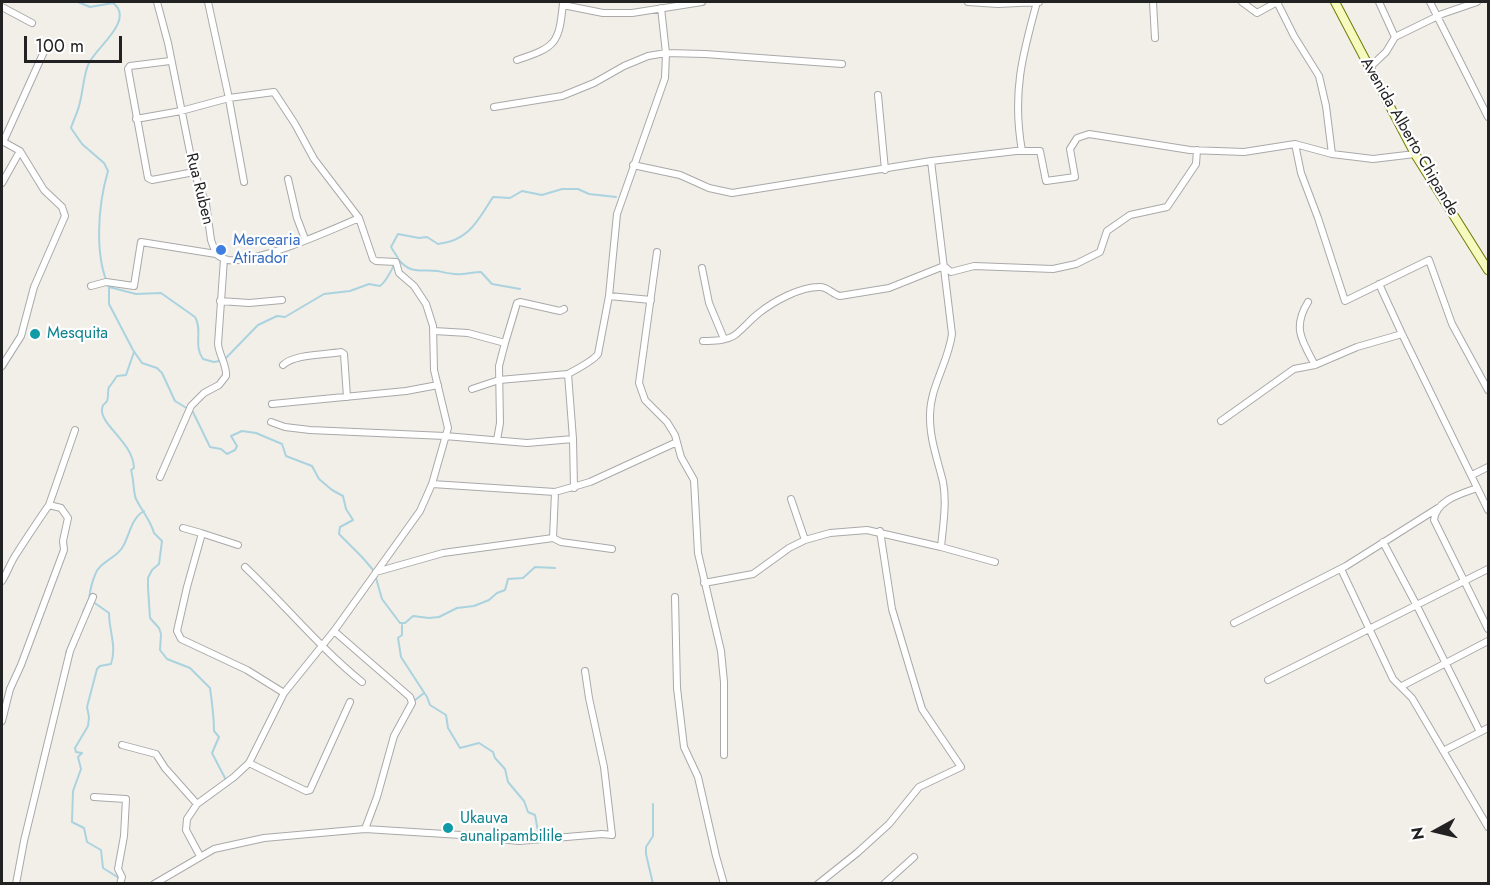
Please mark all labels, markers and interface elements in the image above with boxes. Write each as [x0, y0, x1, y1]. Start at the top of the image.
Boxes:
scale bar [27, 24, 124, 62]
text: 100 m [35, 33, 84, 59]
street label: Avenida Alberto Chipande [1356, 54, 1462, 220]
street label: Rua Ruben [181, 151, 217, 227]
place label: Mercearia Atirador [233, 231, 300, 269]
marker: Mercearia Atirador [214, 243, 228, 257]
place label: Mesquita [47, 324, 108, 344]
marker: Mesquita [28, 327, 42, 341]
north arrow [1406, 801, 1466, 861]
place label: Ukauva aunalipambilile [460, 809, 562, 847]
marker: Ukauva aunalipambilile [441, 821, 455, 835]
text: N [1405, 826, 1430, 841]

